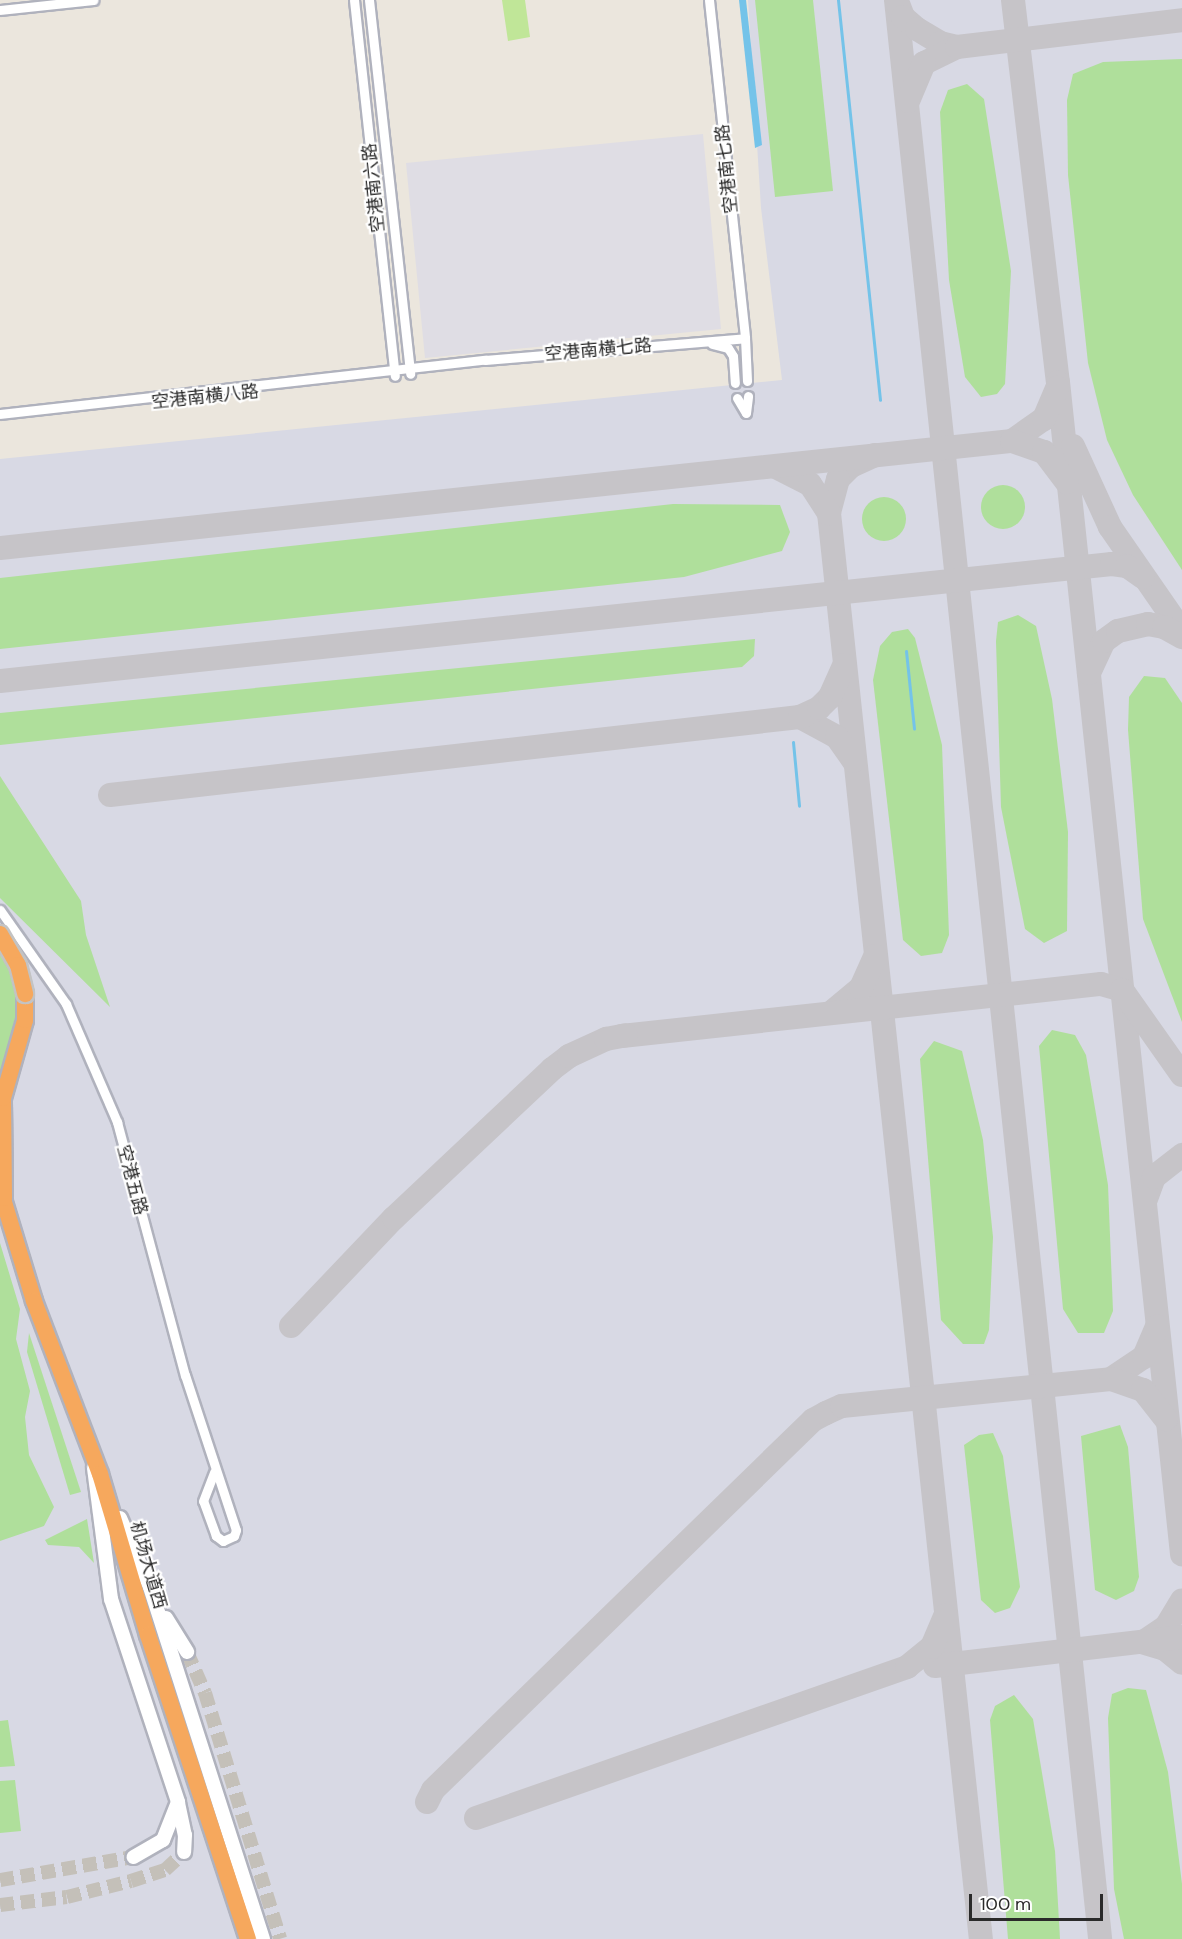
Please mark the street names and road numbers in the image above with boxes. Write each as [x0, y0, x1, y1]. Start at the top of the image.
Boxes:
street label: 空港南七路 [712, 123, 742, 215]
street label: 空港南六路 [359, 142, 389, 234]
street label: 空港南横七路 [543, 335, 653, 365]
street label: 空港南横八路 [150, 381, 260, 413]
street label: 空港五路 [112, 1142, 152, 1218]
street label: 机场大道西 [125, 1519, 171, 1611]

